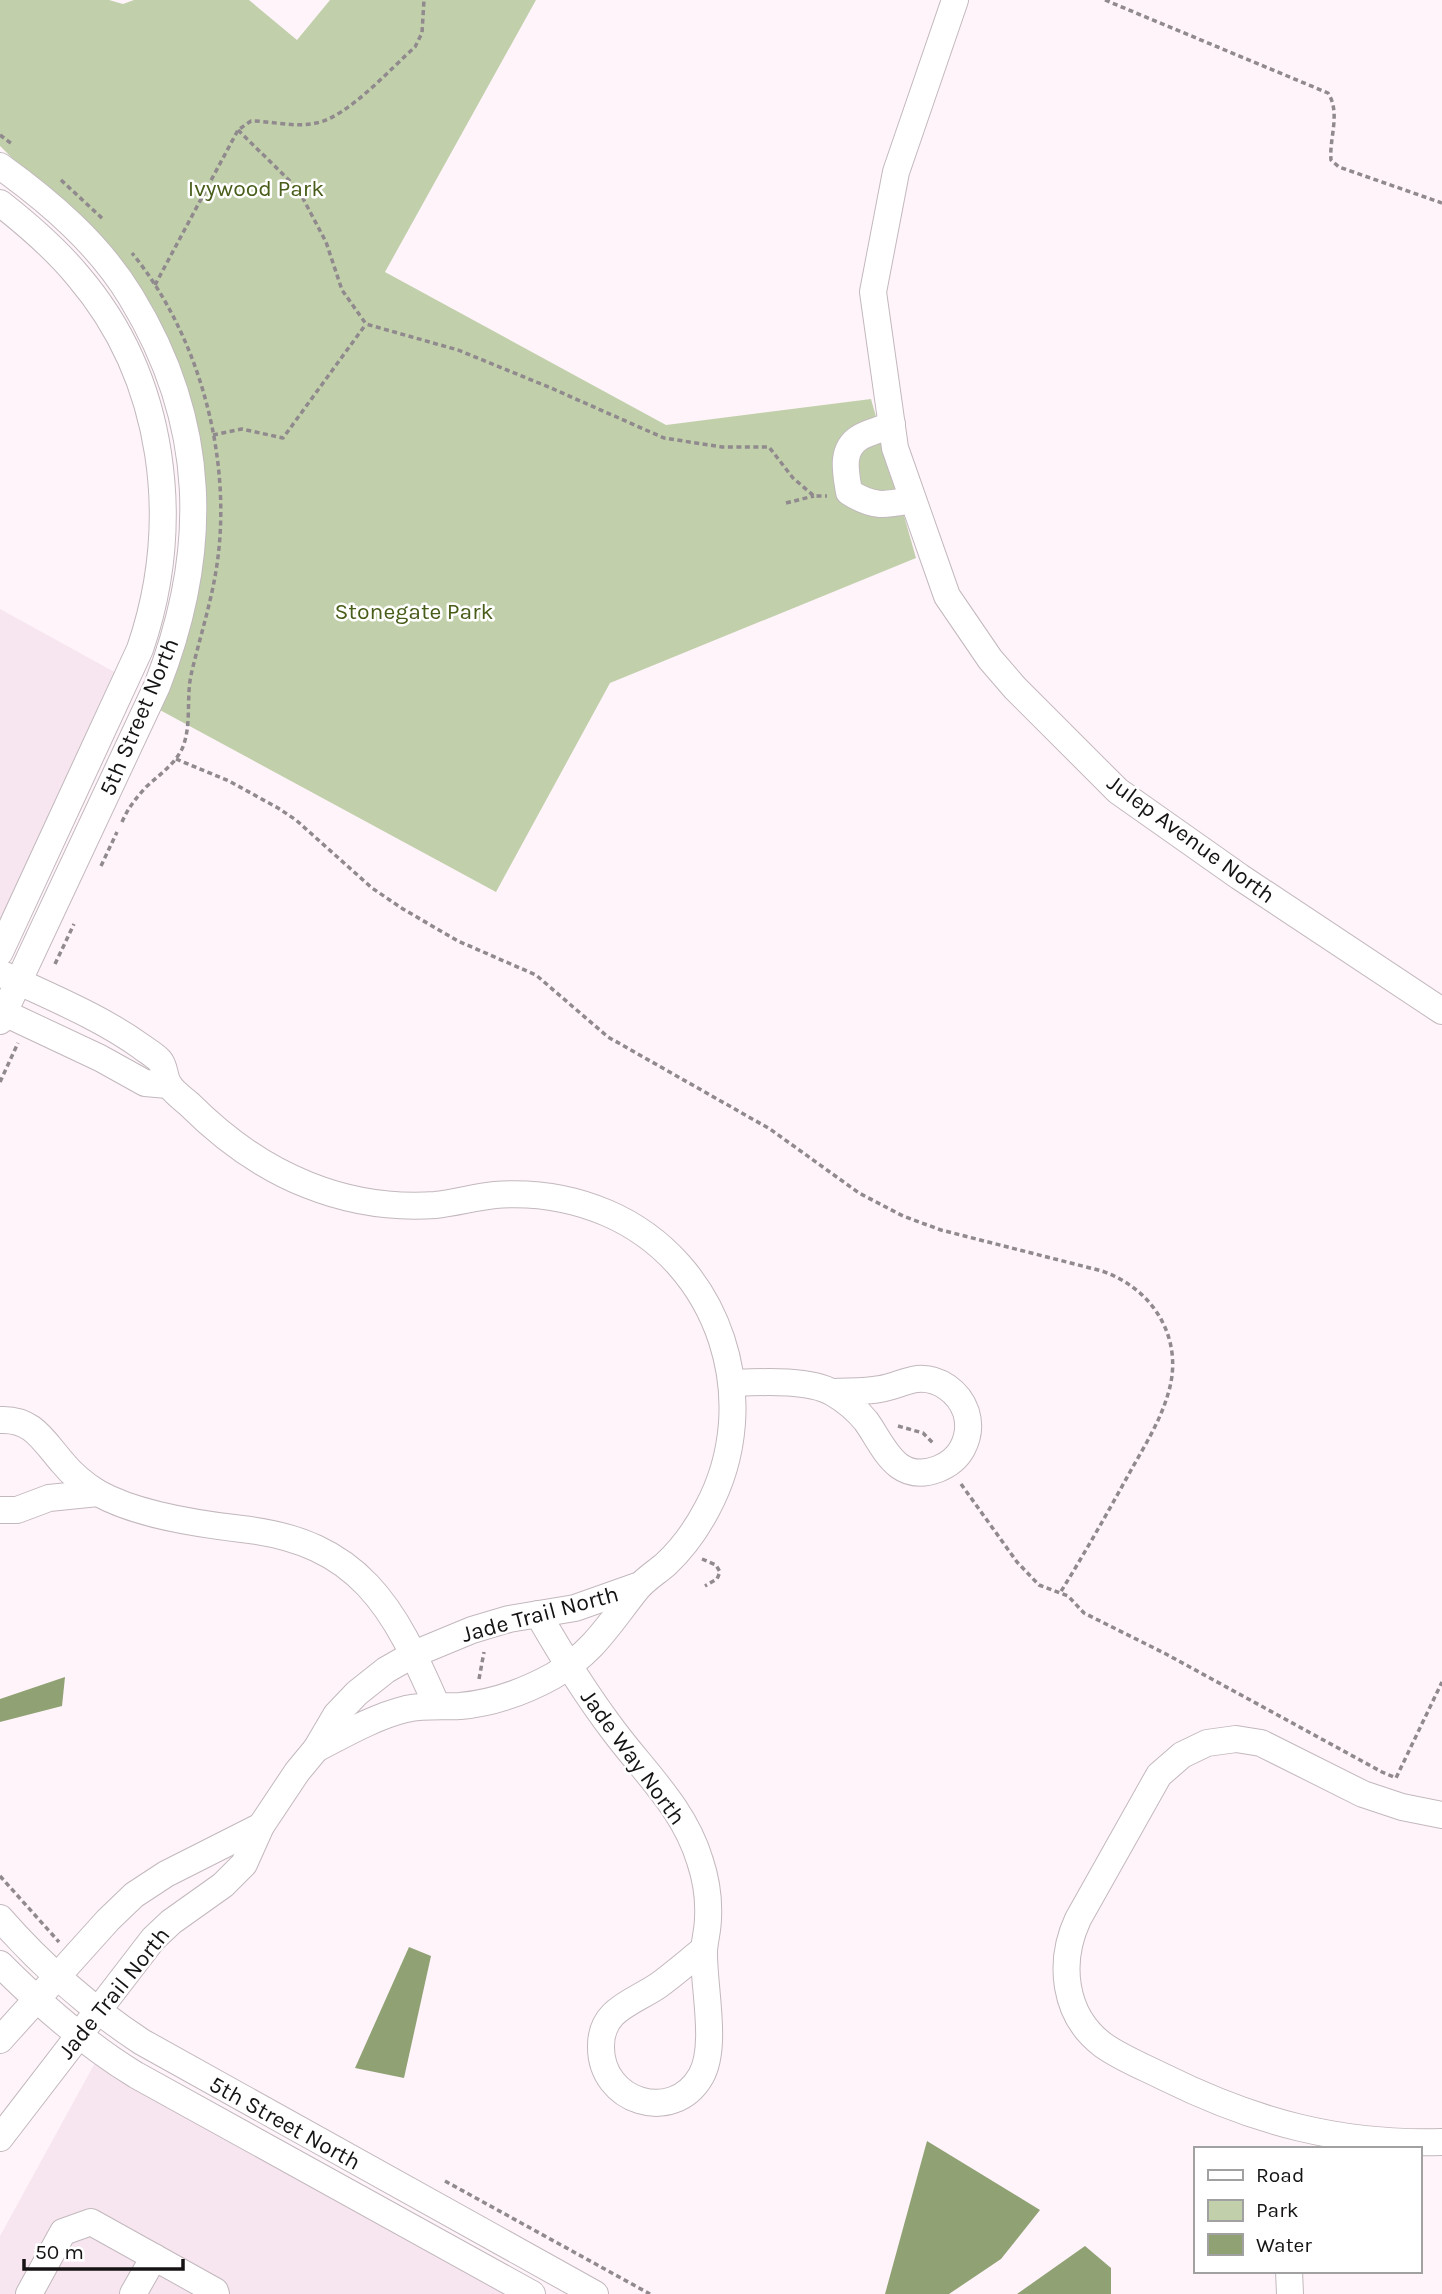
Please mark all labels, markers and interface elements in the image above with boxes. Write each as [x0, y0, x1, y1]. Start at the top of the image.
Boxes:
park label: Ivywood Park [188, 175, 324, 202]
park label: Stonegate Park [334, 598, 494, 625]
street label: 5th Street North [94, 634, 184, 800]
street label: Julep Avenue North [1102, 769, 1280, 909]
street label: Jade Trail North [458, 1580, 622, 1648]
street label: Jade Way North [575, 1684, 691, 1830]
street label: Jade Trail North [53, 1922, 175, 2064]
street label: 5th Street North [205, 2070, 365, 2176]
legend [1194, 2147, 1421, 2273]
text: Road [1256, 2163, 1304, 2187]
text: Park [1256, 2198, 1299, 2222]
scale bar [24, 2228, 184, 2272]
text: Water [1256, 2233, 1312, 2257]
text: 50 m [35, 2240, 84, 2264]

